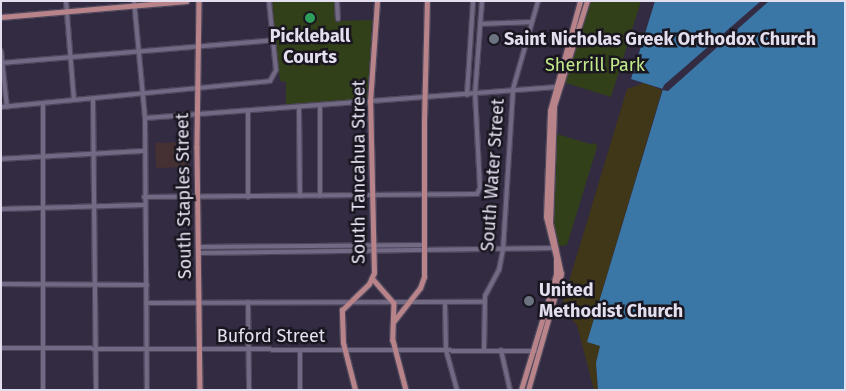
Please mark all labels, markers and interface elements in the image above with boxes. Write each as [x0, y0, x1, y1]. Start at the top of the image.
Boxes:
marker: Pickleball Courts [304, 12, 316, 24]
place label: Pickleball Courts [270, 26, 350, 68]
place label: Saint Nicholas Greek Orthodox Church [504, 28, 816, 50]
marker: Saint Nicholas Greek Orthodox Church [488, 33, 500, 45]
park label: Sherrill Park [545, 54, 645, 76]
street label: South Tancahua Street [348, 80, 370, 264]
street label: South Water Street [477, 98, 509, 252]
street label: South Staples Street [172, 113, 196, 279]
place label: United Methodist Church [539, 280, 683, 322]
marker: United Methodist Church [523, 295, 535, 307]
street label: Buford Street [217, 325, 325, 347]

